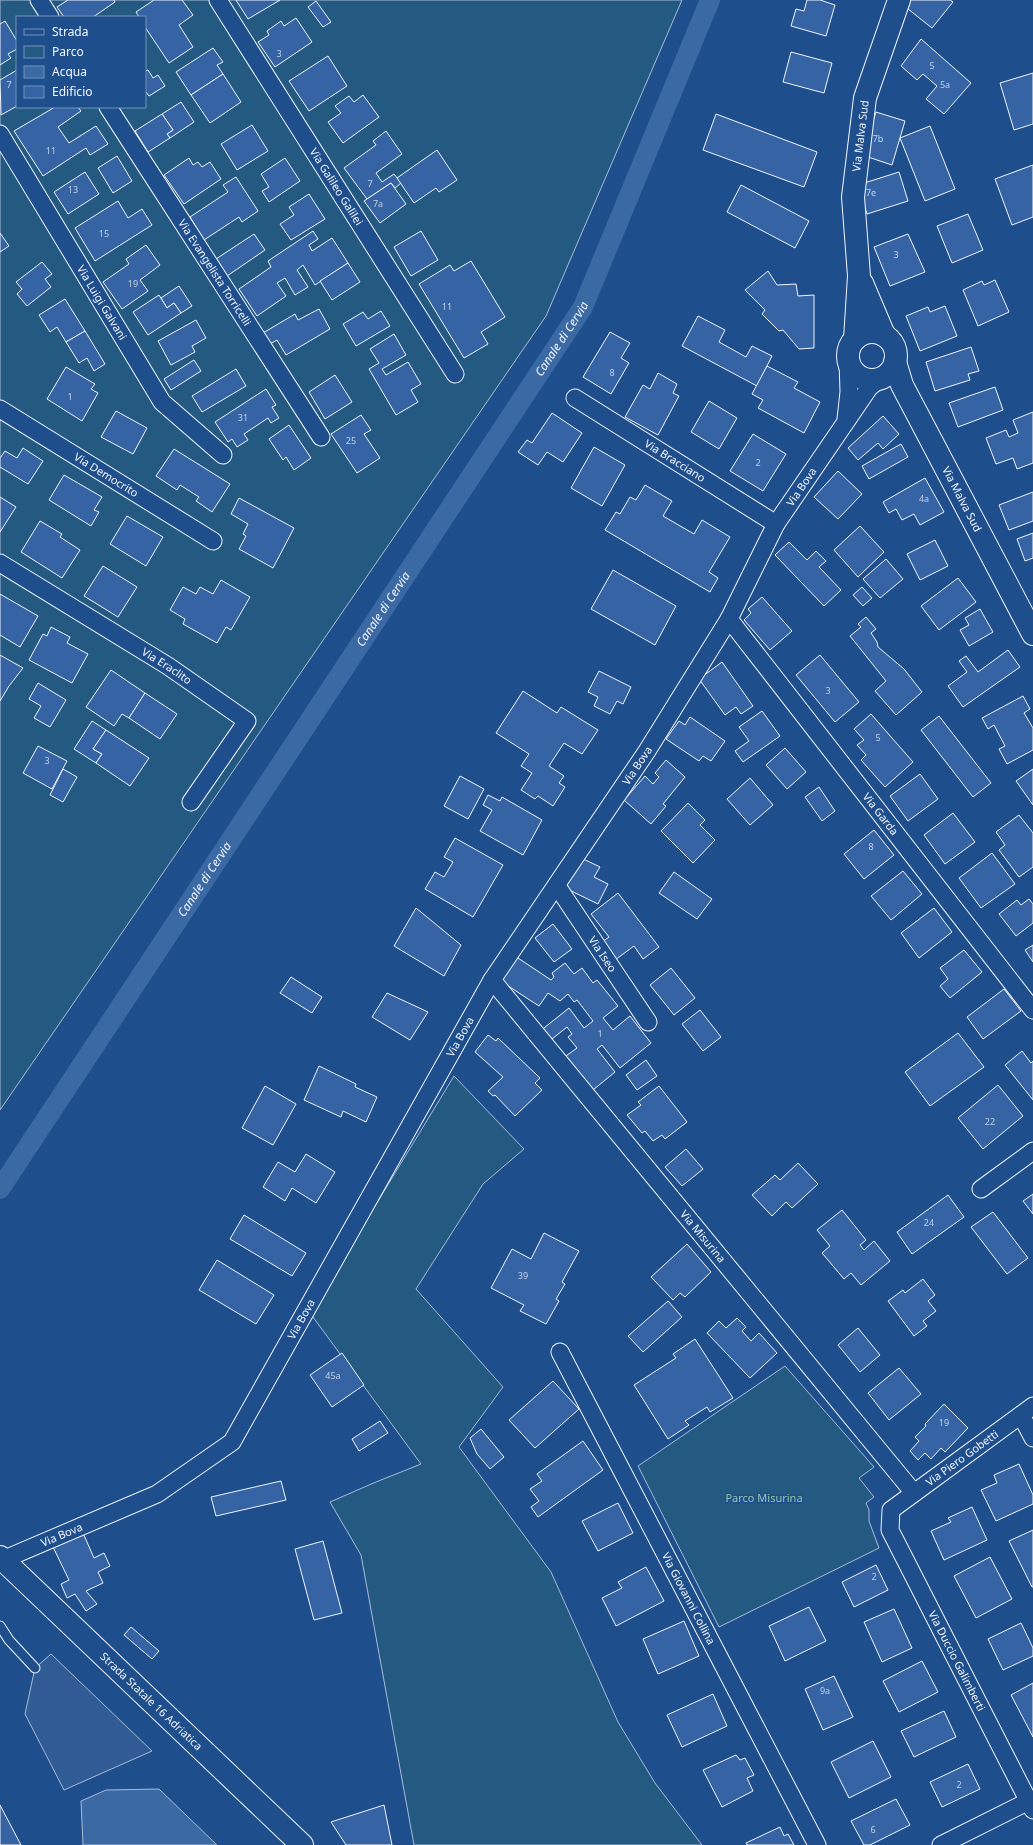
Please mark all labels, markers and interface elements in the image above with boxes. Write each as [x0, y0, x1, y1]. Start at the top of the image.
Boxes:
legend [16, 16, 146, 108]
text: Strada [52, 23, 88, 40]
text: Parco [52, 43, 84, 60]
house number: 3 [276, 47, 282, 60]
house number: 5 [929, 59, 935, 72]
text: Acqua [52, 63, 87, 80]
house number: 7 [6, 78, 12, 91]
house number: 5a [940, 78, 950, 91]
text: Edificio [52, 83, 93, 100]
street label: Via Malva Sud [848, 99, 872, 172]
house number: 7b [873, 132, 884, 145]
house number: 11 [46, 144, 56, 157]
street label: Via Galileo Galilei [307, 145, 367, 228]
house number: 7 [367, 177, 373, 190]
house number: 13 [68, 183, 78, 196]
house number: 7e [866, 186, 876, 199]
house number: 7a [373, 197, 383, 210]
street label: Via Evangelista Torricelli [175, 216, 255, 328]
house number: 15 [99, 227, 109, 240]
house number: 3 [893, 248, 899, 261]
street label: Via Luigi Galvani [74, 262, 131, 343]
house number: 19 [128, 277, 138, 290]
water label: Canale di Cervia [531, 299, 592, 379]
house number: 11 [442, 300, 452, 313]
house number: 8 [609, 366, 615, 379]
house number: 1 [67, 390, 73, 403]
house number: 31 [238, 411, 248, 424]
house number: 25 [346, 434, 356, 447]
street label: Via Bracciano [642, 436, 709, 485]
street label: Via Democrito [72, 449, 142, 500]
house number: 2 [755, 456, 761, 469]
street label: Via Bova [782, 464, 820, 509]
street label: Via Malva Sud [939, 464, 986, 534]
house number: 4a [919, 492, 929, 505]
water label: Canale di Cervia [352, 568, 414, 650]
street label: Via Eraclito [139, 644, 195, 688]
house number: 3 [825, 684, 831, 697]
house number: 5 [875, 731, 881, 744]
street label: Via Bova [618, 743, 655, 788]
house number: 3 [44, 754, 50, 767]
street label: Via Garda [860, 789, 902, 838]
water label: Canale di Cervia [173, 838, 235, 920]
house number: 8 [868, 840, 874, 853]
street label: Via Iseo [586, 933, 621, 975]
street label: Via Bova [442, 1014, 477, 1059]
house number: 1 [597, 1027, 603, 1040]
house number: 22 [985, 1115, 995, 1128]
street label: Via Misurina [677, 1207, 729, 1265]
house number: 24 [924, 1216, 934, 1229]
house number: 39 [518, 1269, 528, 1282]
street label: Via Bova [283, 1296, 318, 1342]
house number: 45a [325, 1369, 341, 1382]
house number: 19 [939, 1416, 949, 1429]
street label: Via Piero Gobetti [922, 1426, 1001, 1489]
park label: Parco Misurina [725, 1490, 803, 1505]
street label: Via Bova [38, 1519, 85, 1550]
street label: Via Giovanni Collina [659, 1550, 719, 1647]
house number: 2 [871, 1570, 877, 1583]
street label: Via Duccio Galimberti [925, 1608, 989, 1713]
street label: Strada Statale 16 Adriatica [97, 1649, 206, 1753]
house number: 9a [820, 1684, 830, 1697]
house number: 2 [956, 1778, 962, 1791]
house number: 6 [870, 1823, 876, 1836]

